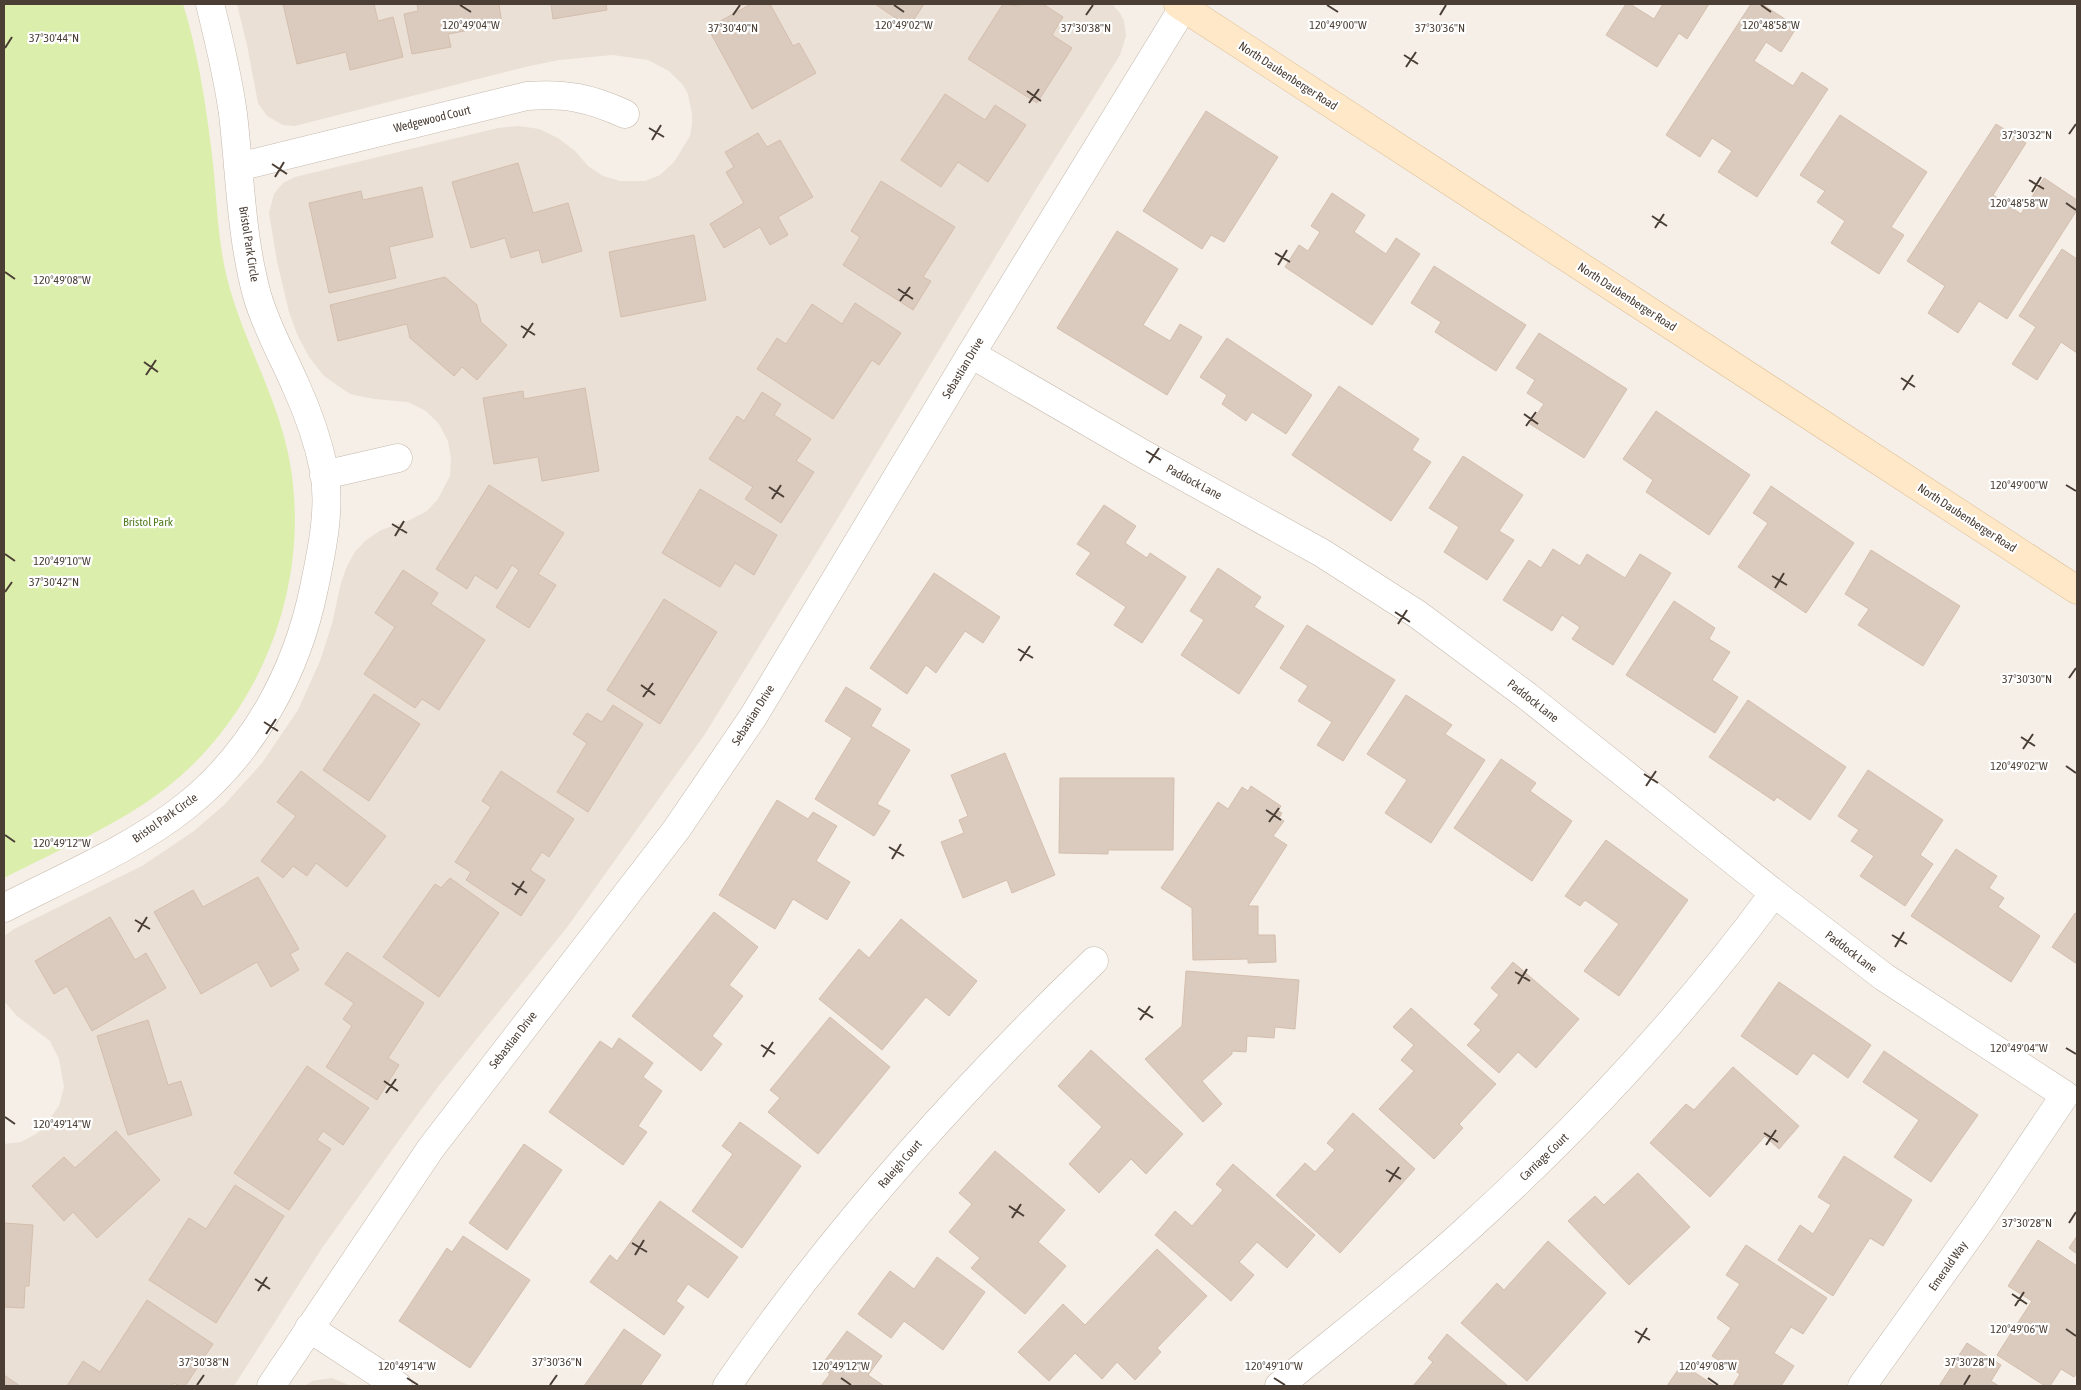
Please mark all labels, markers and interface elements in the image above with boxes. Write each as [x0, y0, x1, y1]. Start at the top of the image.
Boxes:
text: 120°49'04"W [442, 18, 500, 32]
text: 120°49'02"W [875, 18, 933, 32]
text: 120°49'00"W [1309, 18, 1367, 32]
text: 120°48'58"W [1742, 18, 1800, 32]
text: 37°30'40"N [708, 21, 758, 35]
text: 37°30'38"N [1061, 21, 1111, 35]
text: 37°30'36"N [1415, 21, 1465, 35]
text: 37°30'44"N [29, 31, 79, 45]
street label: North Daubenberger Road [1236, 39, 1340, 113]
street label: Wedgewood Court [392, 103, 473, 135]
text: 37°30'32"N [2002, 128, 2052, 142]
text: 120°48'58"W [1990, 196, 2048, 210]
street label: Bristol Park Circle [236, 205, 262, 283]
street label: North Daubenberger Road [1575, 260, 1679, 334]
text: 120°49'08"W [33, 273, 91, 287]
street label: Sebastian Drive [939, 335, 987, 401]
street label: Paddock Lane [1164, 461, 1224, 503]
text: 120°49'00"W [1990, 478, 2048, 492]
street label: North Daubenberger Road [1915, 481, 2019, 555]
park label: Bristol Park [123, 515, 174, 529]
text: 120°49'10"W [33, 554, 91, 568]
text: 37°30'42"N [29, 575, 79, 589]
text: 37°30'30"N [2002, 672, 2052, 686]
street label: Paddock Lane [1505, 677, 1561, 725]
street label: Sebastian Drive [729, 682, 777, 748]
text: 120°49'02"W [1990, 759, 2048, 773]
street label: Bristol Park Circle [130, 790, 200, 846]
text: 120°49'12"W [33, 836, 91, 850]
street label: Paddock Lane [1822, 928, 1880, 976]
street label: Sebastian Drive [486, 1009, 540, 1071]
text: 120°49'04"W [1990, 1041, 2048, 1055]
text: 120°49'14"W [33, 1117, 91, 1131]
street label: Carriage Court [1517, 1130, 1572, 1184]
street label: Raleigh Court [875, 1137, 925, 1191]
text: 37°30'28"N [2002, 1216, 2052, 1230]
street label: Emerald Way [1926, 1238, 1970, 1294]
text: 120°49'06"W [1990, 1322, 2048, 1336]
text: 37°30'38"N [179, 1355, 229, 1369]
text: 37°30'36"N [532, 1355, 582, 1369]
text: 37°30'28"N [1945, 1355, 1995, 1369]
text: 120°49'14"W [378, 1359, 436, 1373]
text: 120°49'12"W [812, 1359, 870, 1373]
text: 120°49'10"W [1245, 1359, 1303, 1373]
text: 120°49'08"W [1679, 1359, 1737, 1373]

